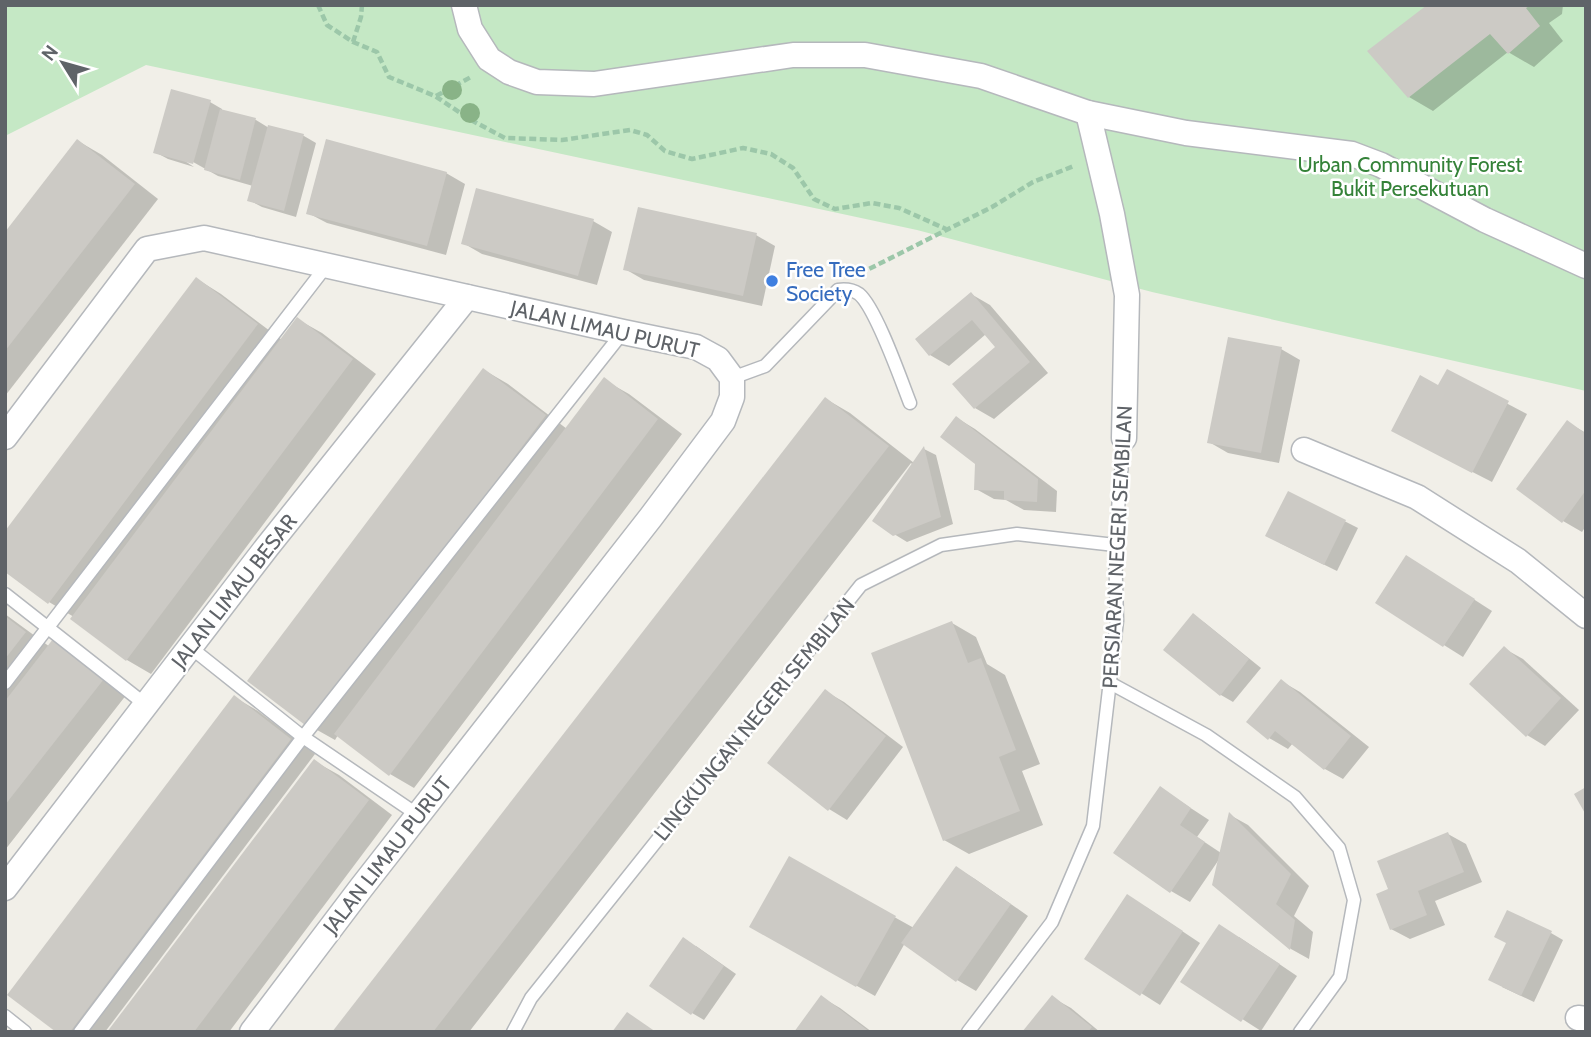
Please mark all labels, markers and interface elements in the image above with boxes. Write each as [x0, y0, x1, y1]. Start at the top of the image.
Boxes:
north arrow [28, 28, 98, 98]
text: N [37, 41, 63, 65]
park label: Urban Community Forest Bukit Persekutuan [1298, 152, 1522, 201]
place label: Free Tree Society [786, 257, 866, 306]
marker: Free Tree Society [764, 273, 780, 289]
street label: JALAN LIMAU PURUT [507, 295, 702, 363]
street label: PERSIARAN NEGERI SEMBILAN [1097, 405, 1137, 689]
street label: JALAN LIMAU BESAR [165, 509, 302, 674]
street label: LINGKUNGAN NEGERI SEMBILAN [648, 593, 860, 845]
street label: JALAN LIMAU PURUT [317, 771, 456, 939]

